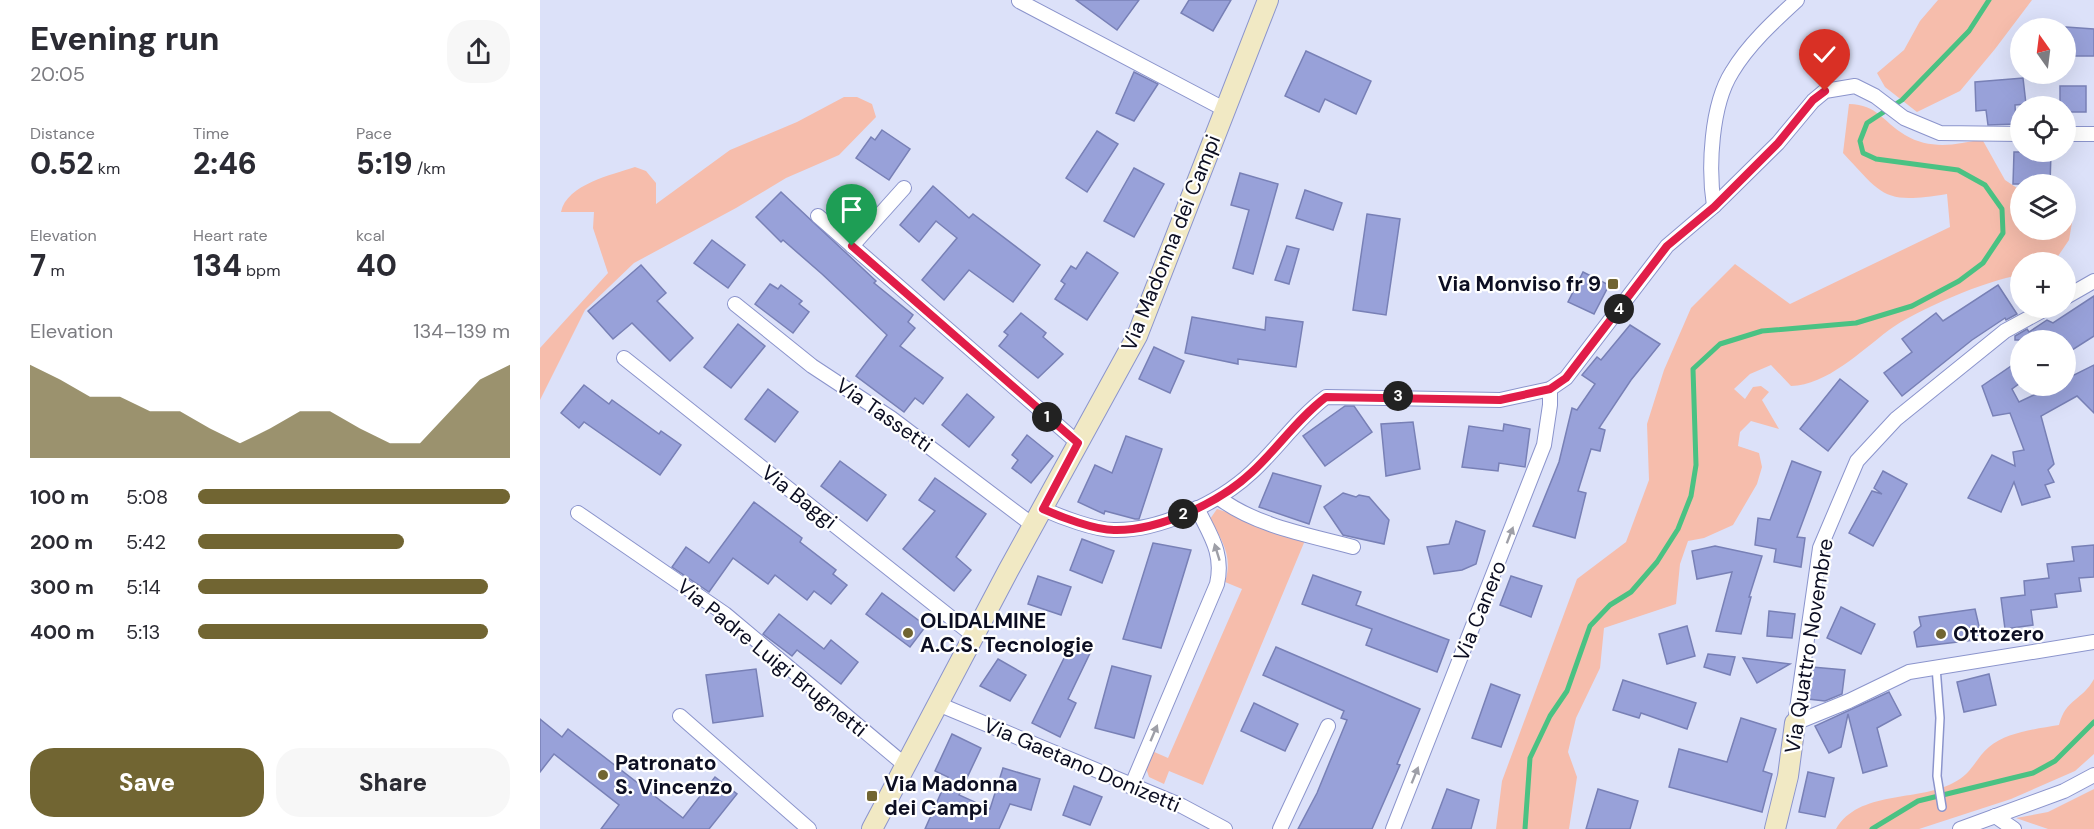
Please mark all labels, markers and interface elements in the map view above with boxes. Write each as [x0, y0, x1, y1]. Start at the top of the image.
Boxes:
text: Evening run [30, 17, 219, 60]
north arrow [2010, 18, 2076, 84]
map controls [2010, 18, 2076, 396]
button: share [447, 20, 510, 83]
pin [1799, 29, 1850, 91]
icon: check [1808, 38, 1841, 71]
text: 20:05 [30, 61, 85, 87]
button: locate [2010, 96, 2076, 162]
text: Distance [30, 123, 95, 144]
text: Time [193, 123, 229, 144]
text: Pace [356, 123, 392, 144]
street label: Via Madonna dei Campi [1115, 131, 1227, 355]
text: 0.52 [30, 144, 94, 183]
text: 2:46 [193, 144, 257, 183]
text: 5:19 [356, 144, 413, 183]
text: km [94, 158, 120, 179]
text: /km [413, 158, 445, 179]
button: layers [2010, 174, 2076, 240]
pin [826, 184, 877, 246]
icon: arrive [835, 193, 868, 226]
text: Elevation [30, 225, 97, 246]
text: Heart rate [193, 225, 268, 246]
text: kcal [356, 225, 385, 246]
text: 7 [30, 246, 46, 285]
text: 134 [193, 246, 242, 285]
text: 40 [356, 246, 397, 285]
button: + [2010, 252, 2076, 318]
text: m [46, 260, 65, 281]
text: bpm [242, 260, 280, 281]
place label: Via Monviso fr 9 [1438, 270, 1601, 298]
marker: Via Monviso fr 9 [1606, 277, 1620, 291]
pin: 4 [1604, 294, 1634, 324]
text: 4 [1614, 298, 1624, 319]
text: Elevation [30, 318, 113, 344]
text: 134–139 m [413, 318, 510, 344]
button: − [2010, 330, 2076, 396]
street label: Via Tassetti [830, 371, 938, 459]
pin: 3 [1383, 381, 1413, 411]
text: 3 [1393, 385, 1403, 406]
pin: 1 [1032, 402, 1062, 432]
text: 1 [1044, 406, 1050, 427]
street label: Via Baggi [755, 459, 843, 535]
text: 100 m [30, 484, 89, 510]
text: 5:08 [126, 484, 168, 510]
pin: 2 [1168, 499, 1198, 529]
text: 2 [1178, 503, 1188, 524]
one-way arrow [1506, 526, 1515, 544]
text: 200 m [30, 529, 93, 555]
text: 5:42 [126, 529, 166, 555]
street label: Via Quattro Novembre [1778, 536, 1840, 756]
one-way arrow [1212, 543, 1221, 561]
street label: Via Canero [1447, 556, 1513, 666]
street label: Via Padre Luigi Brugnetti [671, 573, 873, 743]
text: 300 m [30, 574, 94, 600]
text: 5:14 [126, 574, 161, 600]
place label: OLIDALMINE A.C.S. Tecnologie [920, 607, 1094, 659]
text: 400 m [30, 619, 95, 645]
text: 5:13 [126, 619, 160, 645]
place label: Ottozero [1953, 620, 2044, 648]
marker: OLIDALMINE A.C.S. Tecnologie [901, 626, 915, 640]
marker: Ottozero [1934, 627, 1948, 641]
street label: Via Gaetano Donizetti [979, 711, 1185, 819]
one-way arrow [1150, 724, 1159, 742]
button: Save [30, 748, 264, 817]
button: Share [276, 748, 510, 817]
place label: Patronato S. Vincenzo [615, 749, 733, 801]
one-way arrow [1410, 765, 1420, 783]
marker: Patronato S. Vincenzo [596, 768, 610, 782]
place label: Via Madonna dei Campi [884, 770, 1018, 822]
marker: Via Madonna dei Campi [865, 789, 879, 803]

